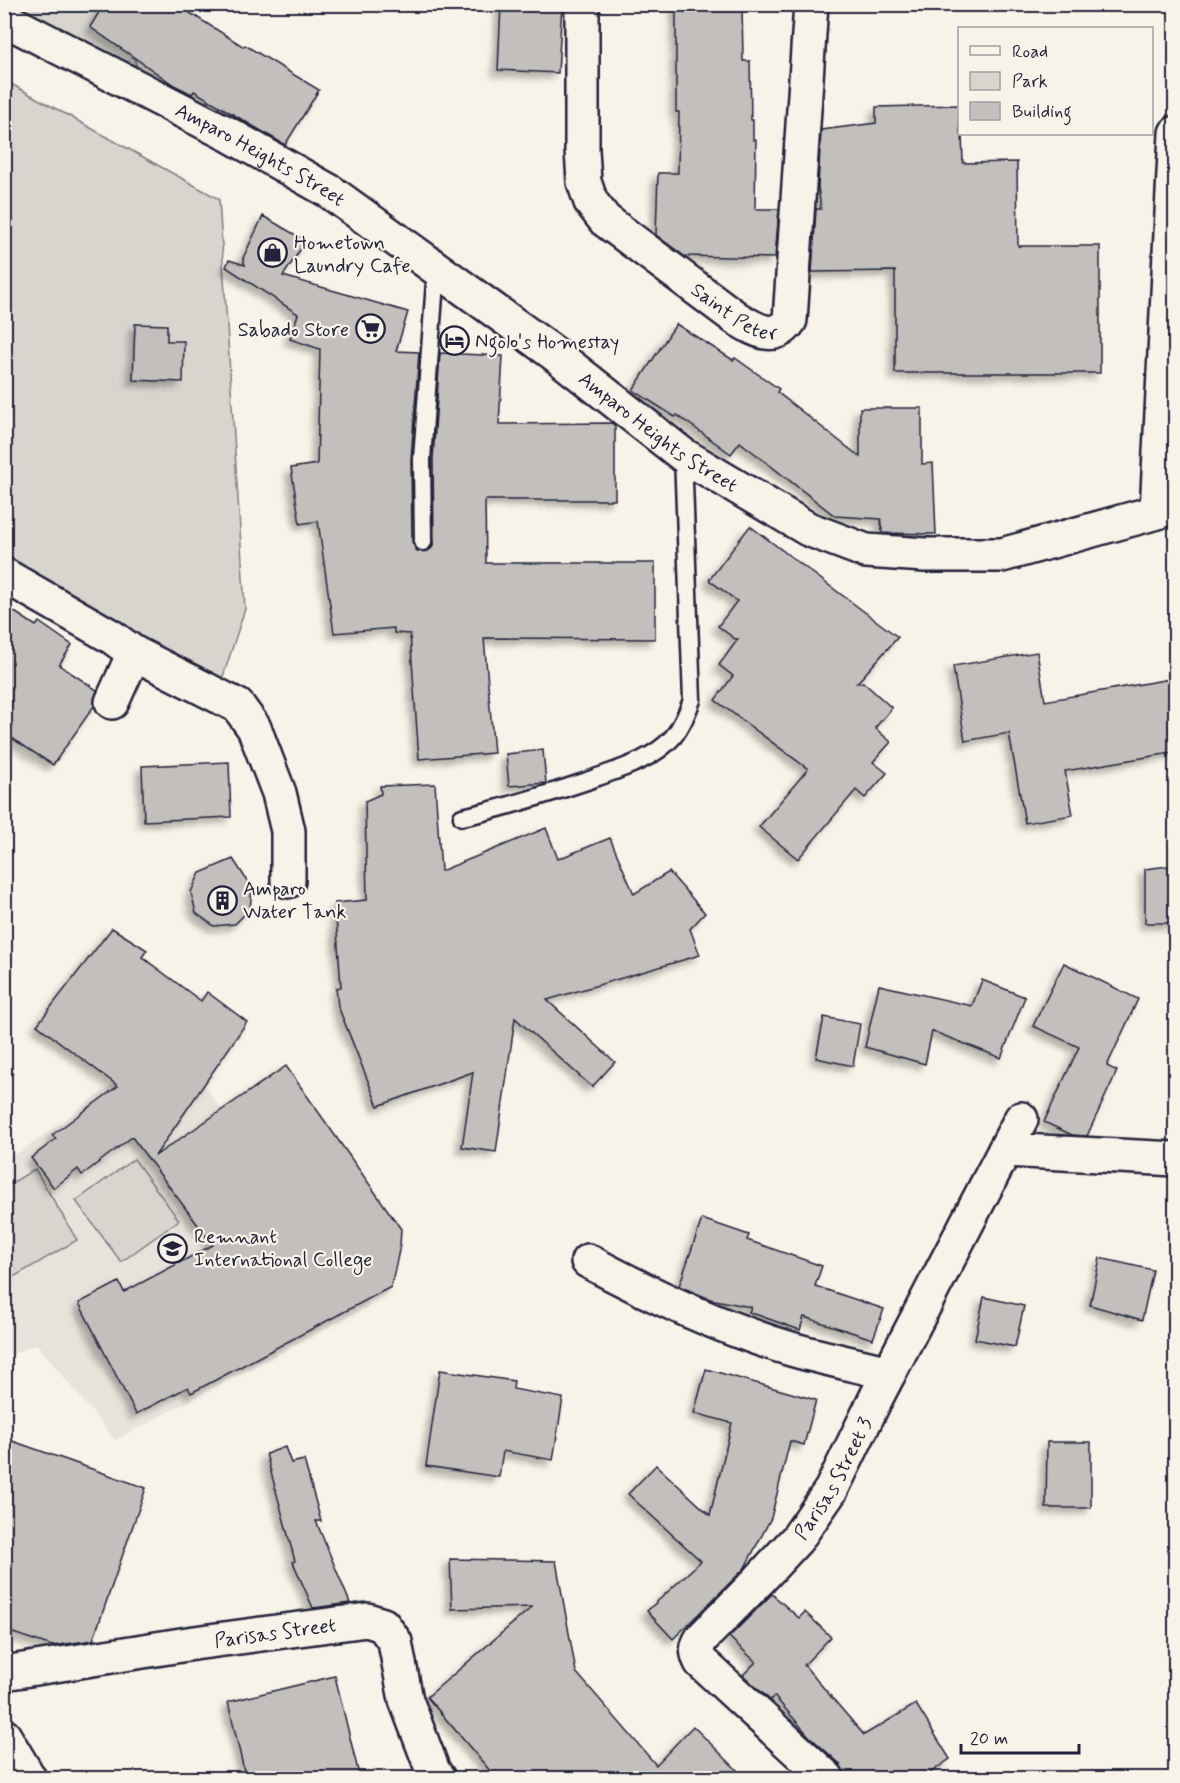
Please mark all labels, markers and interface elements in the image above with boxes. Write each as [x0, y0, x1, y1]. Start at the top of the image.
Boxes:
legend [958, 27, 1153, 135]
text: Road [1012, 40, 1048, 64]
text: Park [1012, 70, 1048, 94]
street label: Amparo Heights Street [170, 97, 350, 213]
text: Building [1012, 100, 1072, 126]
place label: Hometown Laundry Cafe [294, 230, 410, 280]
shop icon: Hometown Laundry Cafe [257, 237, 289, 269]
street label: Saint Peter [685, 277, 780, 348]
supermarket icon: Sabado Store [354, 313, 386, 345]
place label: Sabado Store [238, 317, 349, 344]
hotel icon: Ngolo's Homestay [438, 325, 470, 357]
place label: Ngolo's Homestay [475, 329, 619, 358]
street label: Amparo Heights Street [573, 366, 742, 499]
place label: Amparo Water Tank [243, 876, 347, 926]
building icon: Amparo Water Tank [206, 884, 238, 916]
place label: Remnant International College [194, 1224, 372, 1275]
school or university icon: Remnant International College [157, 1232, 189, 1264]
street label: Parisas Street 3 [789, 1413, 880, 1546]
street label: Parisas Street [213, 1612, 338, 1655]
scale bar [961, 1717, 1080, 1755]
text: 20 m [970, 1727, 1008, 1751]

